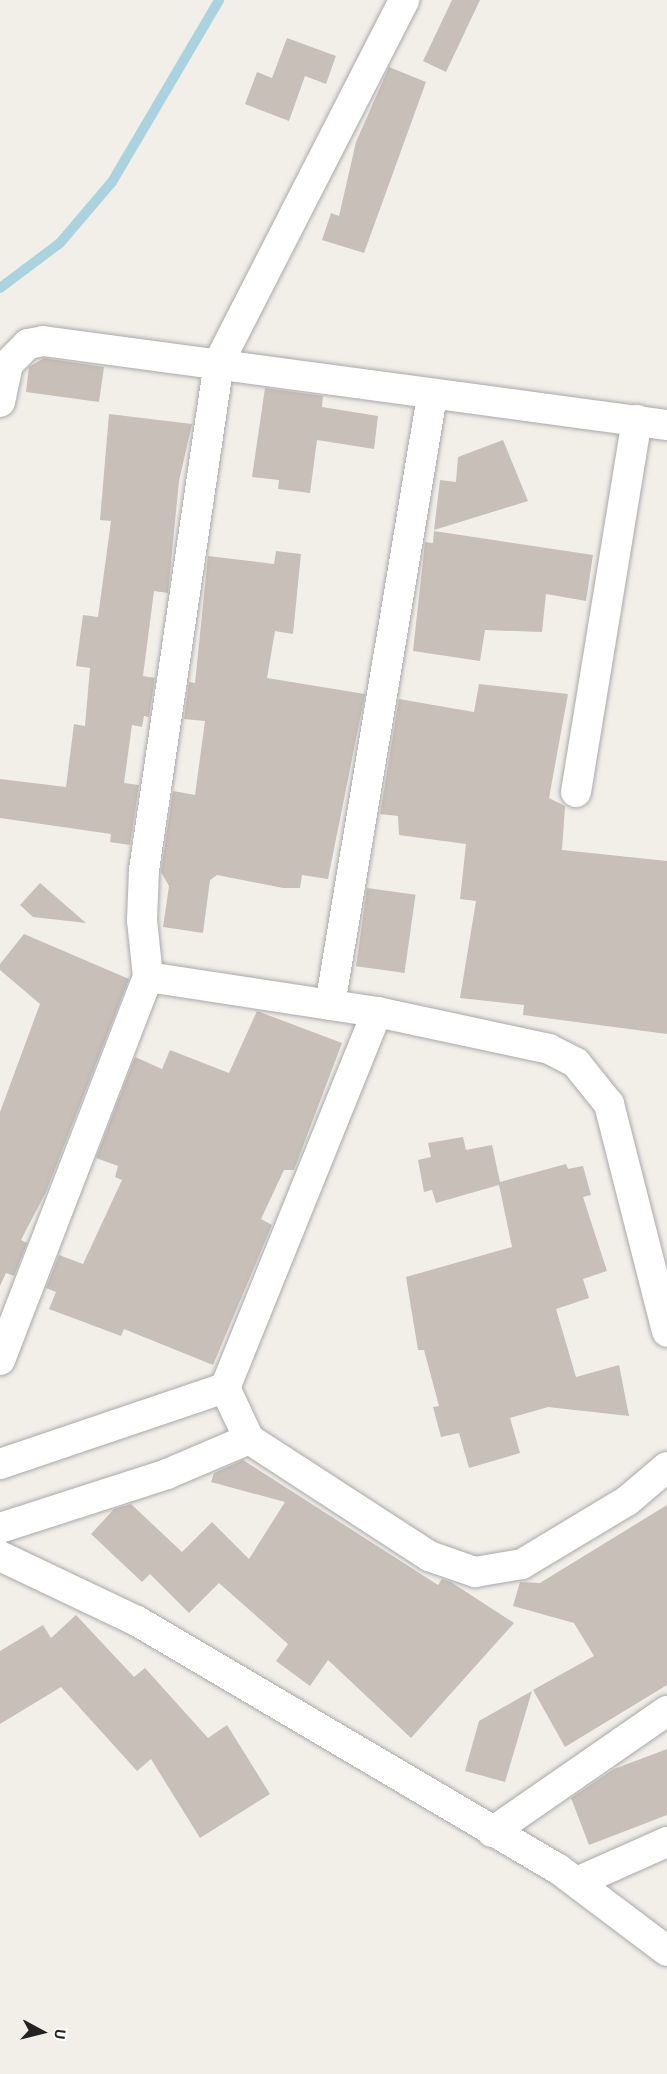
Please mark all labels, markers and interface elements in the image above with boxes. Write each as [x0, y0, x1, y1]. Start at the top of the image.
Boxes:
north arrow [12, 2002, 72, 2062]
text: U [51, 2028, 68, 2040]

